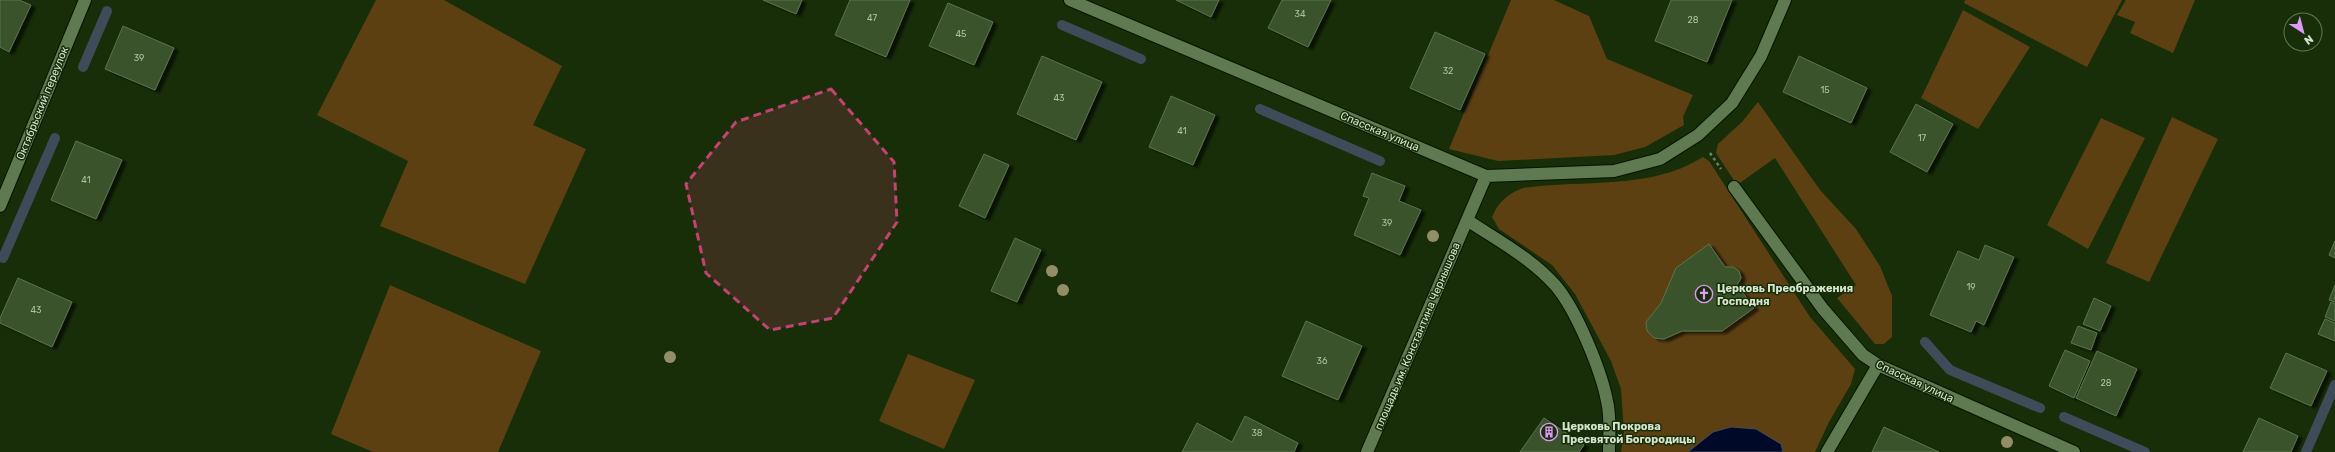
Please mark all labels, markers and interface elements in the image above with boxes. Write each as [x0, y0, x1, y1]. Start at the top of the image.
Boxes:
house number: 34 [1295, 9, 1306, 19]
north arrow [2283, 12, 2323, 52]
house number: 47 [867, 13, 877, 23]
house number: 28 [1687, 15, 1699, 25]
house number: 45 [956, 29, 966, 39]
text: N [2301, 32, 2316, 47]
street label: Октябрьский переулок [14, 45, 71, 162]
house number: 39 [134, 53, 144, 63]
house number: 32 [1443, 66, 1453, 76]
house number: 15 [1820, 85, 1830, 95]
house number: 43 [1054, 93, 1065, 103]
street label: Спасская улица [1338, 109, 1421, 154]
house number: 41 [1177, 126, 1187, 136]
house number: 17 [1918, 133, 1927, 143]
house number: 41 [81, 175, 91, 185]
house number: 39 [1382, 218, 1392, 228]
street label: площадь им. Константина Чернышова [1372, 241, 1463, 432]
place label: Церковь Преображения Господня [1717, 282, 1853, 308]
house number: 19 [1966, 282, 1976, 292]
church icon: Церковь Преображения Господня [1694, 284, 1714, 304]
house number: 43 [31, 305, 42, 315]
house number: 36 [1317, 356, 1328, 366]
street label: Спасская улица [1874, 358, 1956, 405]
house number: 28 [2100, 378, 2112, 388]
place label: Церковь Покрова Пресвятой Богородицы [1562, 420, 1695, 446]
building icon: Церковь Покрова Пресвятой Богородицы [1539, 422, 1559, 442]
house number: 38 [1251, 428, 1263, 438]

